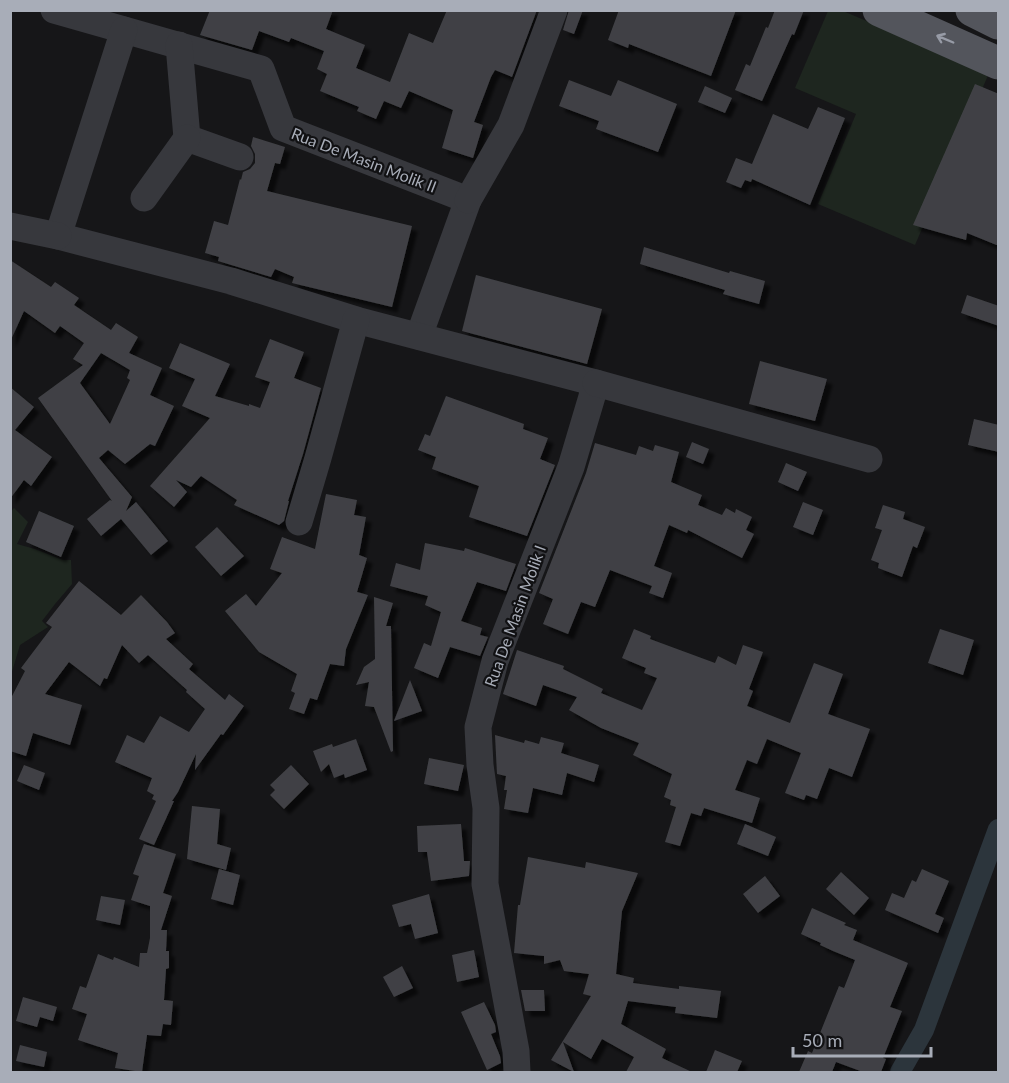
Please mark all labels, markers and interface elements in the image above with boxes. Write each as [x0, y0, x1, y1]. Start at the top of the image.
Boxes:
one-way arrow [937, 33, 955, 44]
street label: Rua De Masin Molik II [289, 123, 440, 196]
street label: Rua De Masin Molik I [480, 542, 549, 689]
scale bar [793, 1020, 931, 1058]
text: 50 m [802, 1029, 842, 1051]

